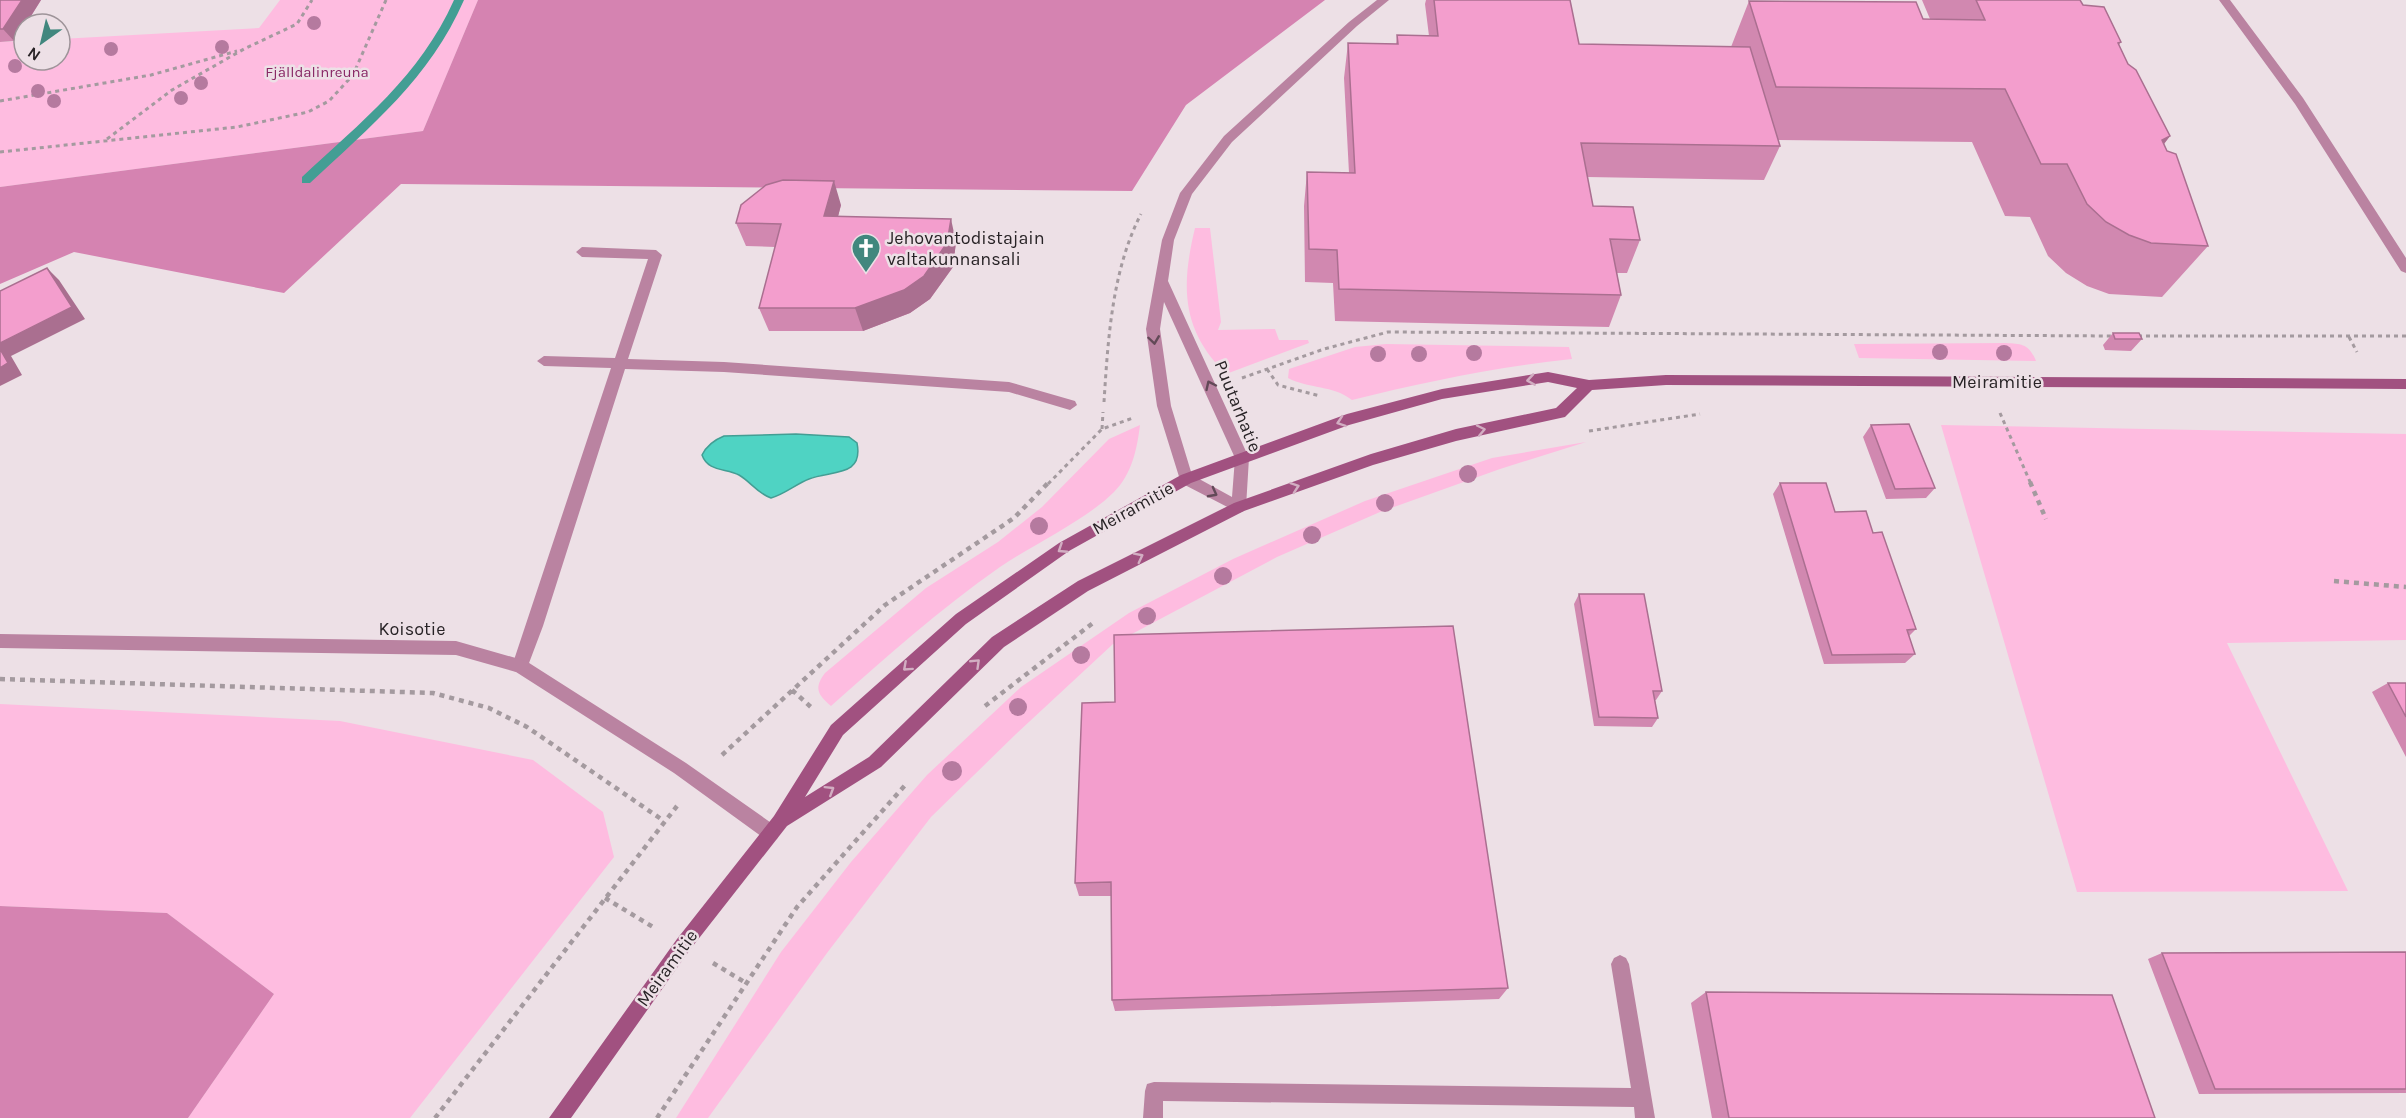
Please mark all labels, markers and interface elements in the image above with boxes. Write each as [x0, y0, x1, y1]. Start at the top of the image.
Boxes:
north arrow [12, 12, 72, 72]
text: N [24, 43, 44, 65]
park label: Fjälldalinreuna [265, 63, 369, 81]
place label: Jehovantodistajain valtakunnansali [887, 227, 1045, 270]
church icon: Jehovantodistajain valtakunnansali [850, 232, 882, 274]
one-way arrow [1148, 335, 1160, 345]
street label: Puutarhatie [1210, 357, 1266, 455]
street label: Meiramitie [1952, 371, 2042, 393]
one-way arrow [1527, 373, 1536, 385]
one-way arrow [1206, 381, 1218, 392]
one-way arrow [1336, 415, 1347, 427]
one-way arrow [1475, 424, 1485, 437]
street label: Meiramitie [1088, 477, 1178, 539]
one-way arrow [1289, 482, 1299, 495]
one-way arrow [1206, 486, 1217, 497]
one-way arrow [1057, 541, 1068, 552]
one-way arrow [1133, 553, 1144, 565]
street label: Koisotie [379, 618, 445, 640]
one-way arrow [970, 659, 980, 670]
one-way arrow [903, 660, 914, 671]
one-way arrow [823, 787, 834, 798]
street label: Meiramitie [632, 925, 702, 1011]

